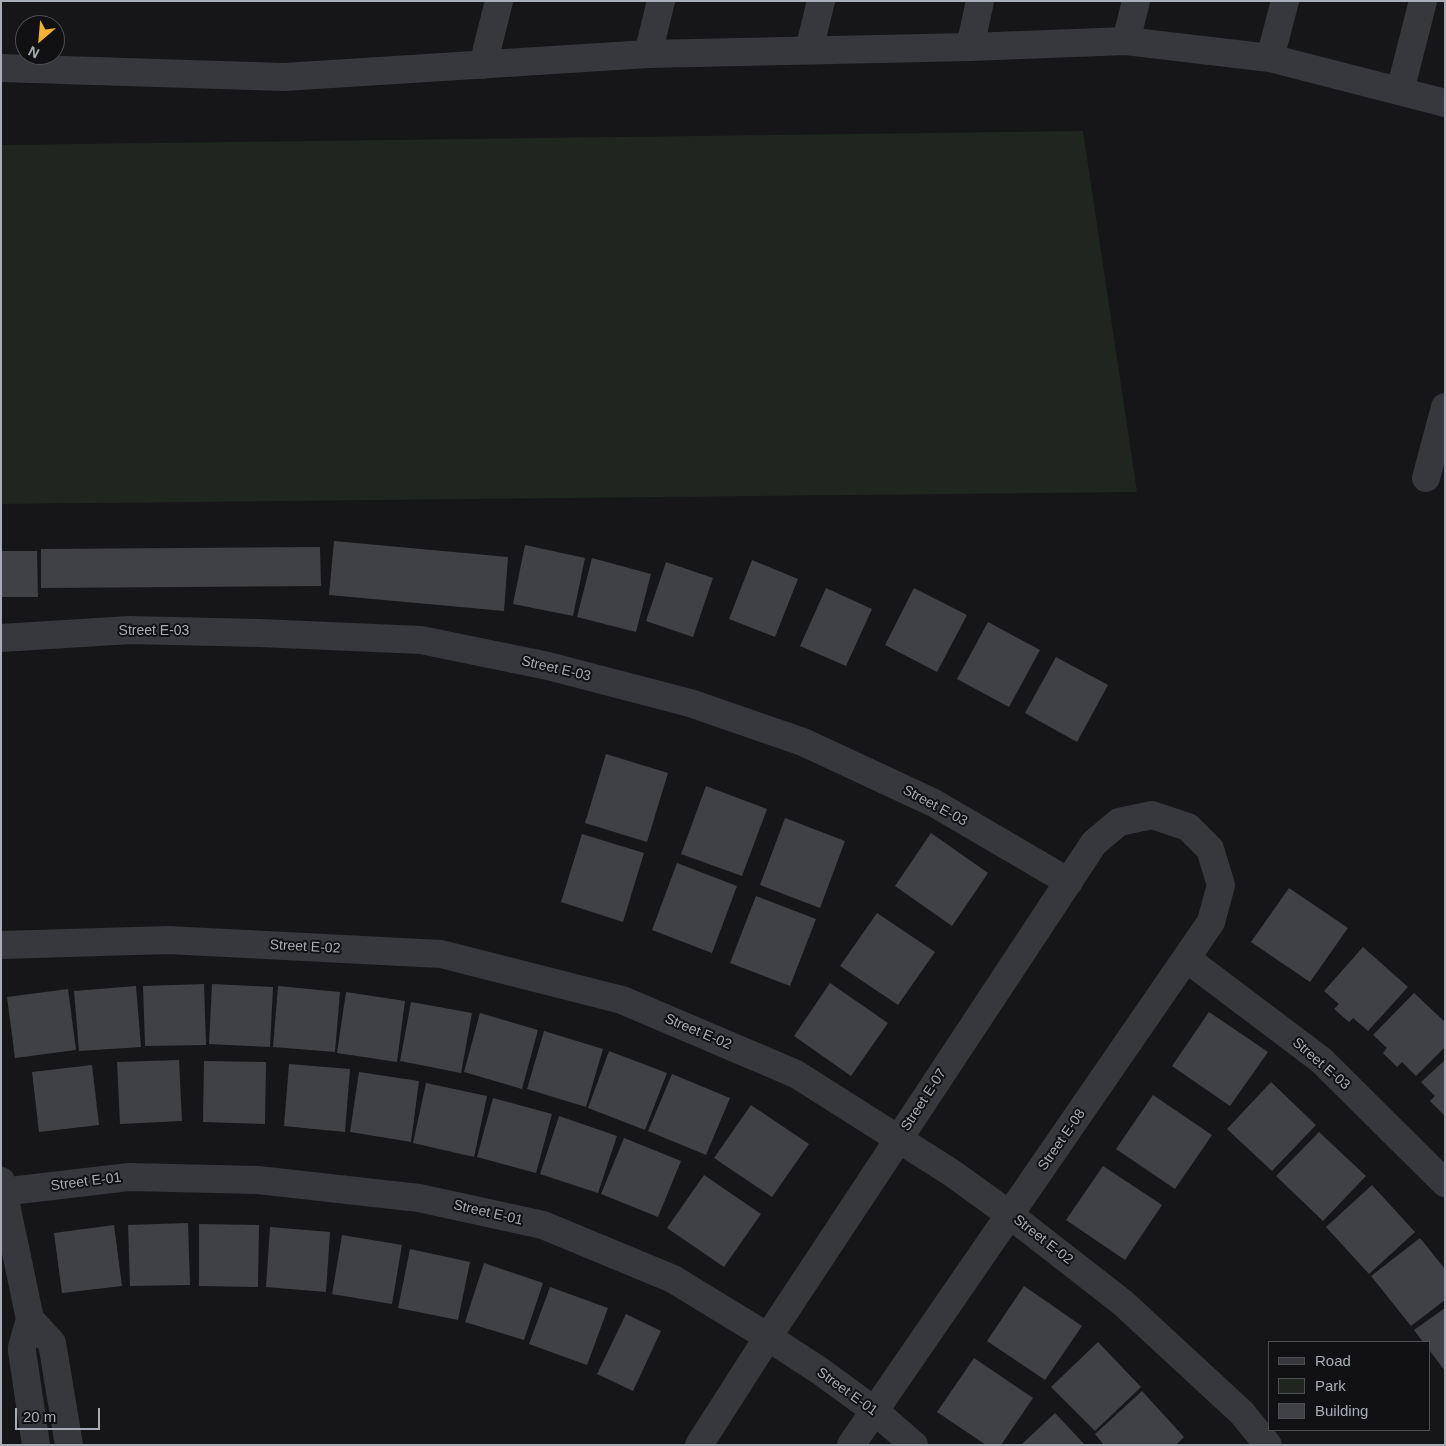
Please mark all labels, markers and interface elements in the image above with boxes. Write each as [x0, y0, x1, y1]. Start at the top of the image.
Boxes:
north arrow [15, 15, 65, 65]
text: N [26, 43, 42, 62]
street label: Street E-03 [119, 623, 189, 639]
street label: Street E-03 [520, 653, 592, 685]
street label: Street E-03 [900, 782, 970, 830]
street label: Street E-02 [269, 937, 341, 957]
street label: Street E-02 [662, 1010, 734, 1054]
street label: Street E-03 [1289, 1034, 1353, 1094]
street label: Street E-07 [898, 1066, 950, 1134]
street label: Street E-08 [1035, 1106, 1089, 1174]
street label: Street E-01 [50, 1169, 122, 1195]
street label: Street E-01 [452, 1197, 524, 1229]
street label: Street E-02 [1010, 1212, 1076, 1268]
legend [1268, 1341, 1431, 1431]
text: Road [1315, 1352, 1351, 1369]
street label: Street E-01 [813, 1364, 881, 1420]
text: Park [1315, 1377, 1346, 1394]
scale bar [18, 1398, 102, 1430]
text: Building [1315, 1402, 1368, 1419]
text: 20 m [23, 1408, 56, 1425]

